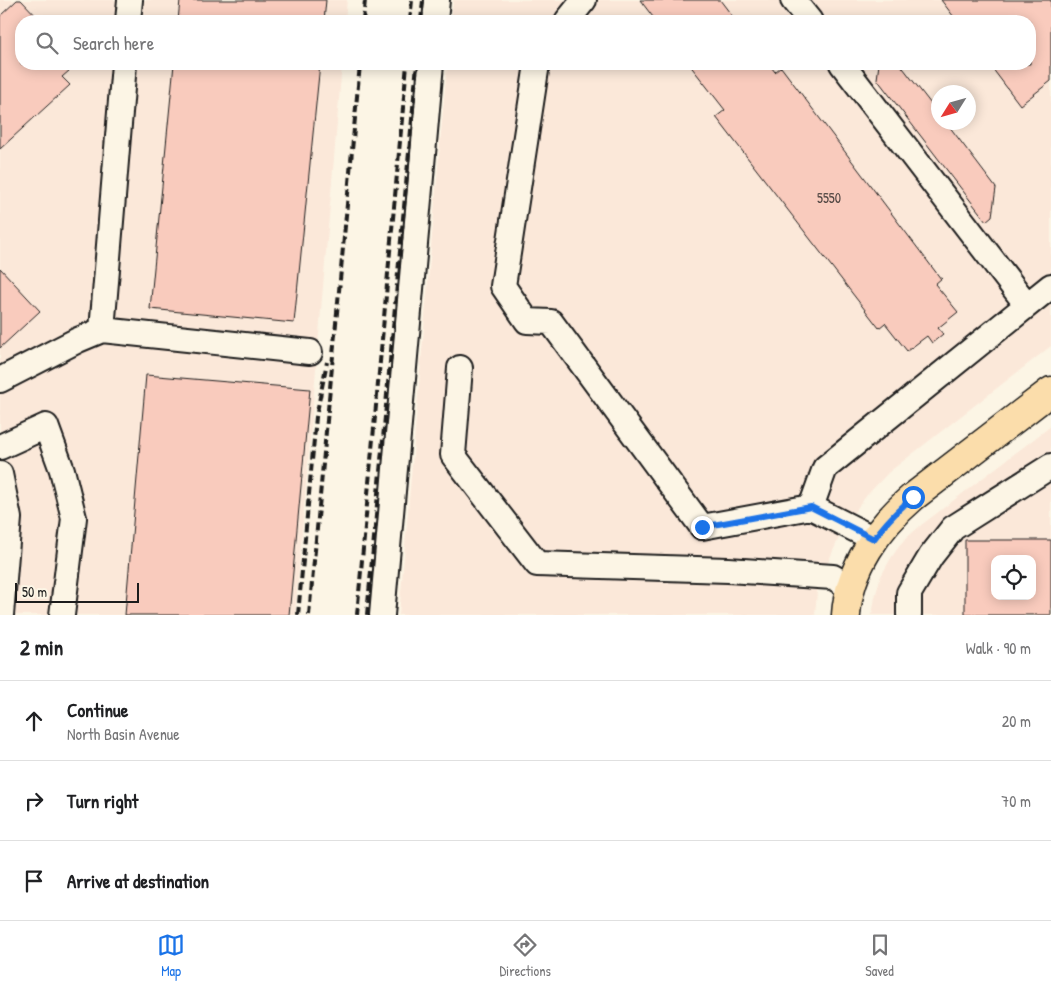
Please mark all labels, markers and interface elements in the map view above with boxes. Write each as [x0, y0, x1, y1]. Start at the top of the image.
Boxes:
search box [15, 15, 1036, 70]
icon: search [33, 29, 61, 57]
text: Search here [73, 30, 154, 56]
north arrow [931, 85, 976, 130]
house number: 5550 [817, 188, 841, 207]
route start [902, 486, 925, 509]
route end [691, 516, 714, 539]
map controls [991, 555, 1036, 600]
button: locate [991, 555, 1036, 600]
scale bar [15, 580, 139, 603]
text: 50 m [22, 582, 47, 601]
text: 2 min [20, 633, 63, 662]
text: Walk · 90 m [966, 637, 1031, 659]
text: Continue [67, 697, 128, 723]
icon: ahead [20, 707, 48, 735]
text: 20 m [1002, 710, 1031, 732]
text: North Basin Avenue [67, 723, 180, 745]
icon: right [20, 787, 48, 815]
text: Turn right [67, 788, 138, 814]
text: 70 m [1001, 790, 1031, 812]
icon: arrive [20, 867, 48, 895]
text: Arrive at destination [67, 868, 209, 894]
tab: Map [157, 931, 185, 980]
tab: Directions [499, 931, 551, 980]
tab: Saved [865, 931, 894, 980]

